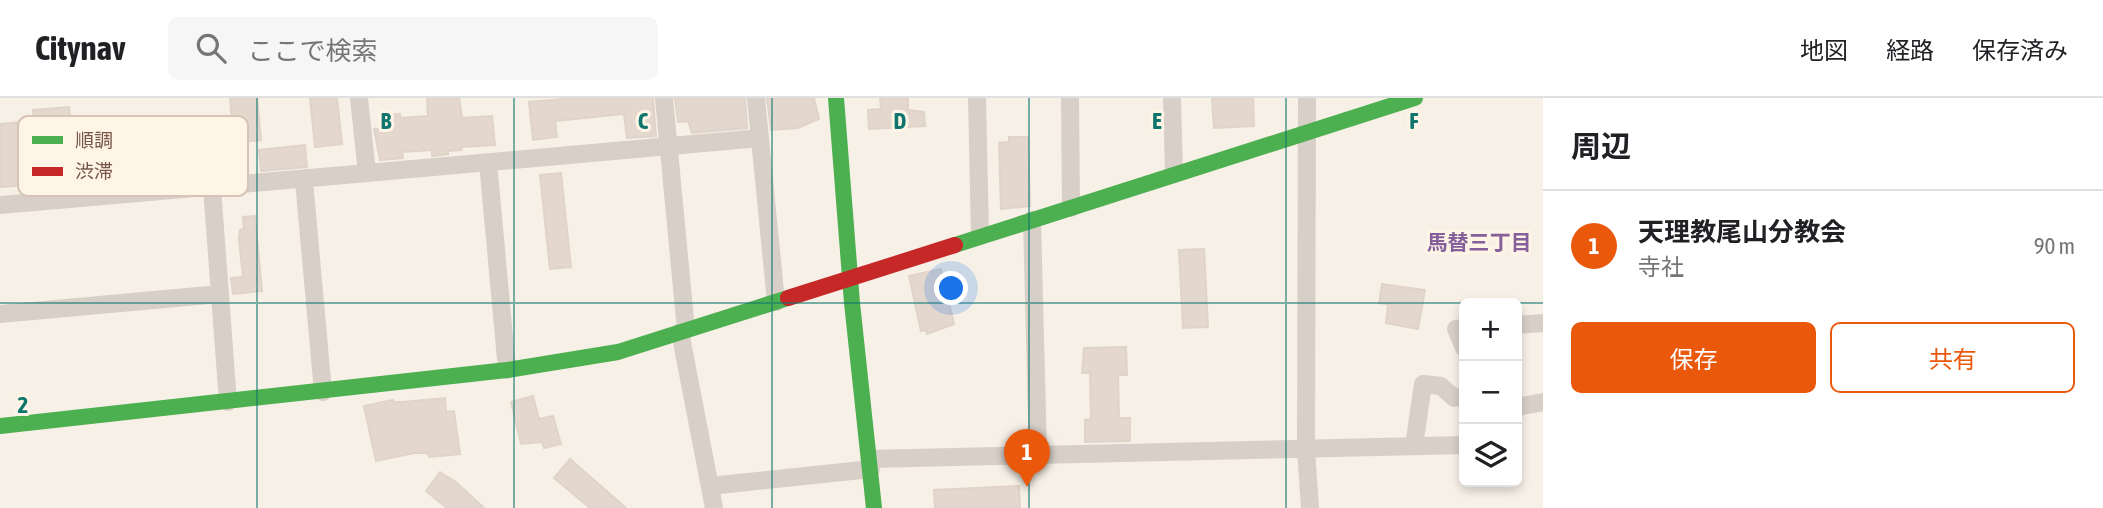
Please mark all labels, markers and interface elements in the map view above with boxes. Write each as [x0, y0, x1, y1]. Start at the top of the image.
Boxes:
search box [168, 17, 658, 80]
text: Citynav [35, 29, 126, 67]
icon: search [192, 29, 230, 67]
text: ここで検索 [248, 36, 378, 66]
text: 地図 [1800, 37, 1848, 64]
text: 経路 [1886, 37, 1934, 64]
text: 保存済み [1972, 37, 2068, 64]
text: B [381, 108, 392, 134]
text: C [638, 108, 649, 134]
text: D [894, 108, 907, 134]
text: E [1152, 108, 1162, 134]
text: F [1409, 108, 1419, 134]
legend [18, 116, 248, 196]
text: 順調 [75, 129, 113, 151]
text: 周辺 [1571, 129, 1631, 163]
text: 渋滞 [75, 160, 113, 182]
text: 天理教尾山分教会 [1638, 217, 1846, 247]
district label: 馬替三丁目 [1427, 230, 1532, 254]
text: 1 [1589, 233, 1599, 259]
text: 90 m [2034, 233, 2075, 259]
text: 寺社 [1638, 254, 1684, 280]
your location [934, 271, 968, 305]
map controls [1459, 298, 1522, 487]
button: + [1459, 298, 1522, 361]
button: 保存 [1571, 322, 1816, 393]
button: 共有 [1830, 322, 2075, 393]
button: − [1459, 361, 1522, 424]
text: 2 [18, 392, 28, 418]
button: layers [1459, 424, 1522, 487]
pin: 1 [1004, 429, 1050, 487]

